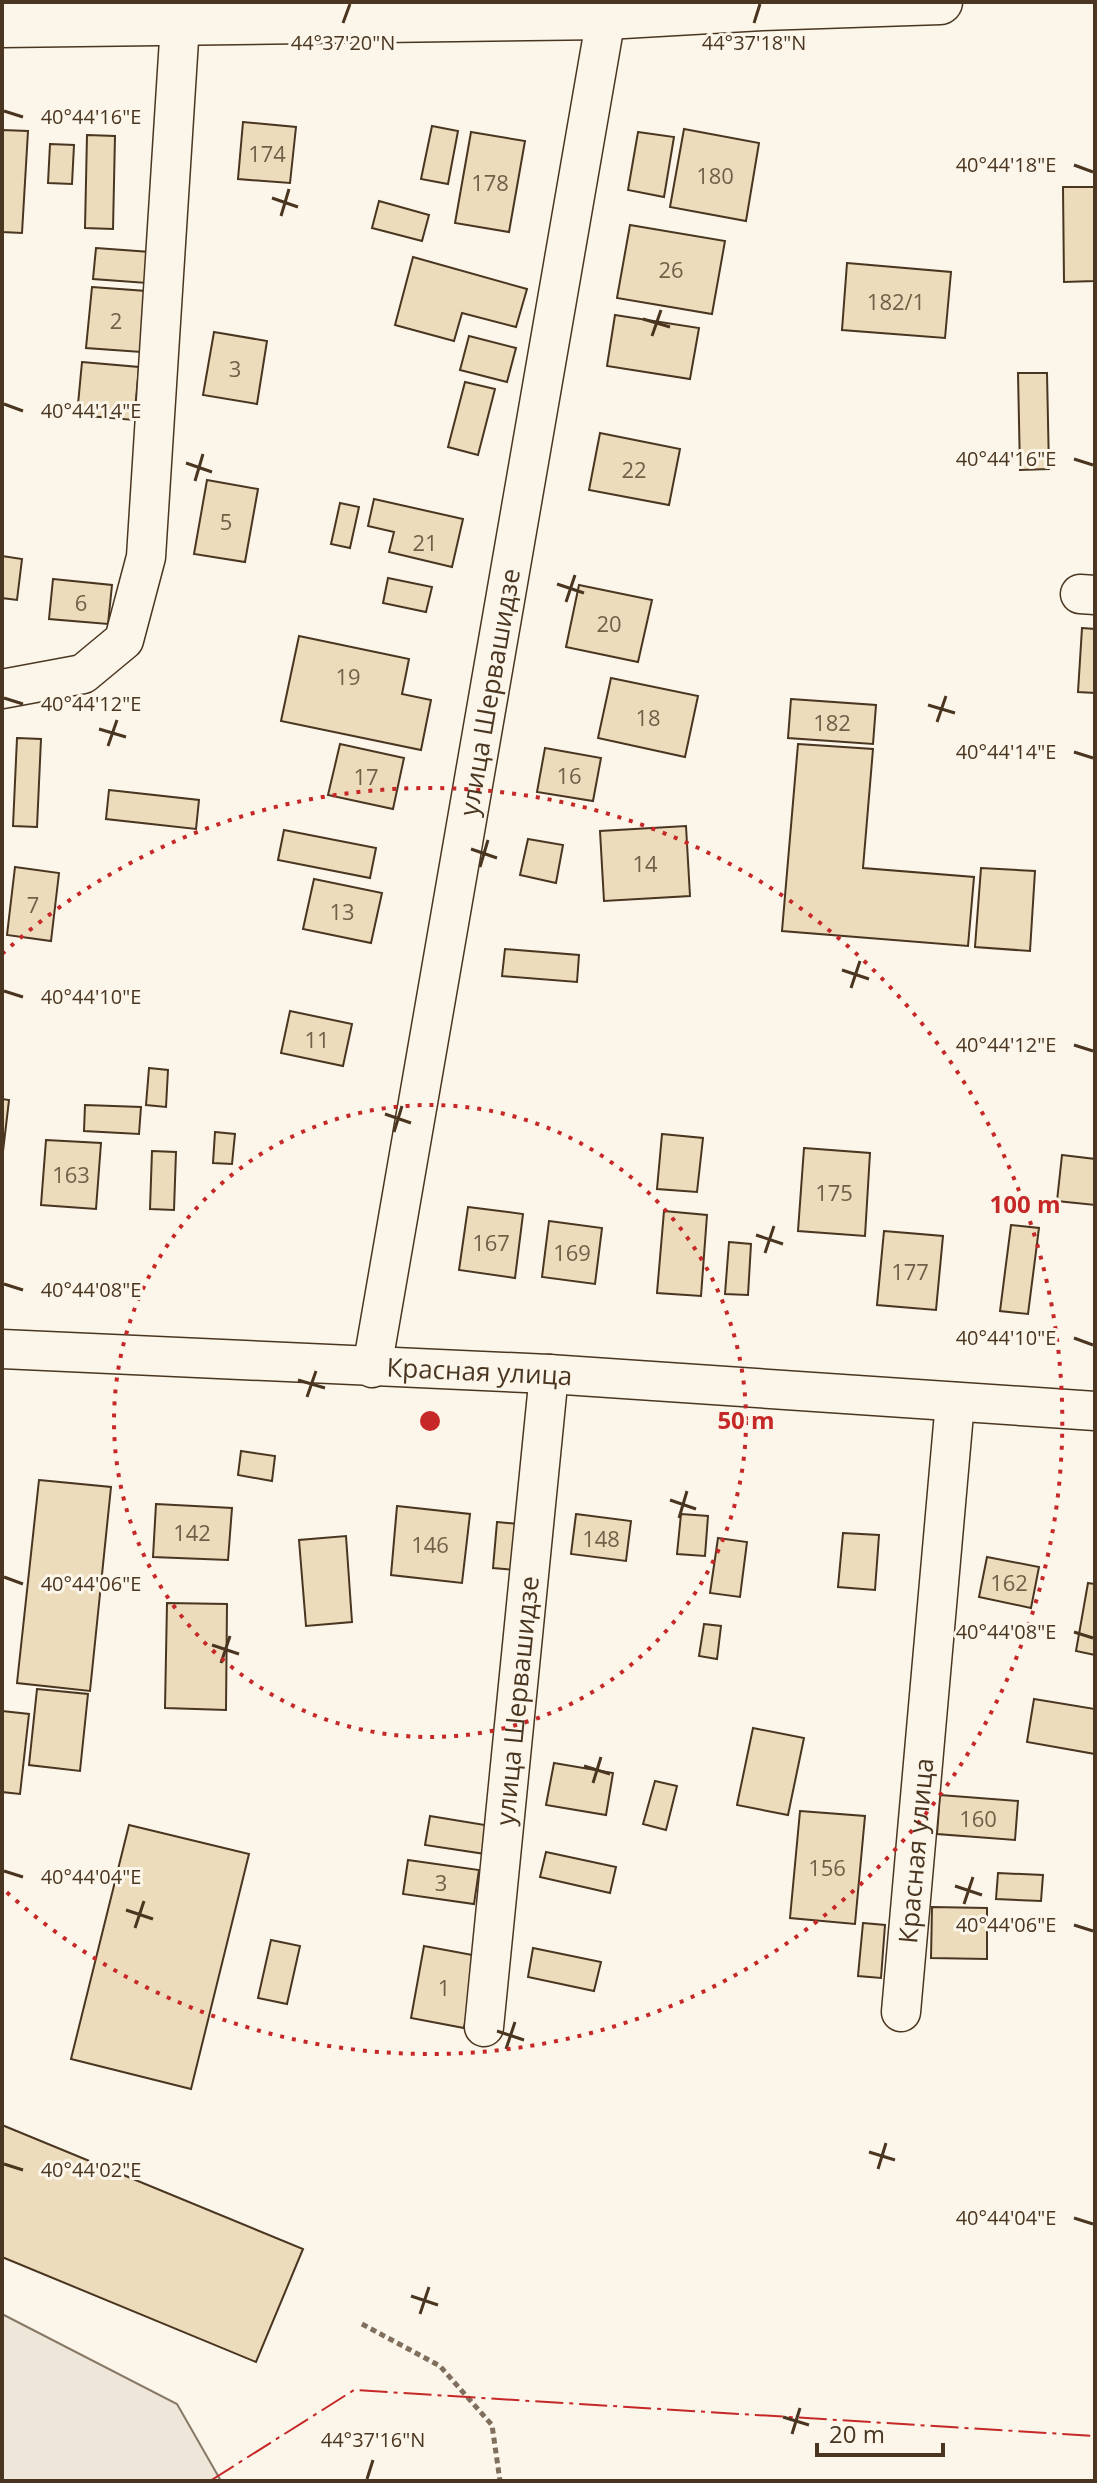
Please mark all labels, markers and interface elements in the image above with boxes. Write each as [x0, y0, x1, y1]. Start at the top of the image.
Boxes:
text: 44°37'20"N [291, 29, 395, 56]
text: 44°37'18"N [702, 29, 806, 56]
text: 40°44'16"E [41, 103, 141, 130]
house number: 174 [248, 138, 286, 168]
text: 40°44'18"E [956, 151, 1056, 178]
house number: 180 [696, 160, 734, 190]
house number: 178 [471, 167, 509, 197]
house number: 26 [658, 254, 684, 284]
house number: 182/1 [867, 286, 925, 316]
house number: 2 [110, 305, 122, 335]
house number: 3 [229, 353, 241, 383]
text: 40°44'14"E [41, 397, 141, 424]
text: 40°44'16"E [956, 445, 1056, 472]
house number: 22 [621, 454, 647, 484]
house number: 5 [220, 506, 232, 536]
house number: 21 [412, 527, 438, 557]
street label: улица Шервашидзе [450, 566, 528, 819]
house number: 6 [75, 587, 87, 617]
house number: 20 [596, 608, 622, 638]
house number: 19 [335, 661, 361, 691]
text: 40°44'12"E [41, 690, 141, 717]
house number: 18 [635, 702, 661, 732]
house number: 182 [813, 707, 851, 737]
text: 40°44'14"E [956, 738, 1056, 765]
house number: 16 [556, 760, 582, 790]
house number: 17 [353, 761, 379, 791]
house number: 14 [632, 848, 658, 878]
house number: 7 [27, 889, 39, 919]
house number: 13 [329, 896, 355, 926]
text: 40°44'10"E [41, 983, 141, 1010]
house number: 11 [304, 1024, 330, 1054]
text: 40°44'12"E [956, 1031, 1056, 1058]
house number: 163 [52, 1159, 90, 1189]
house number: 175 [815, 1177, 853, 1207]
text: 100 m [990, 1187, 1060, 1220]
house number: 167 [472, 1227, 510, 1257]
house number: 169 [553, 1237, 591, 1267]
house number: 177 [891, 1256, 929, 1286]
text: 40°44'08"E [41, 1276, 141, 1303]
text: 40°44'10"E [956, 1324, 1056, 1351]
street label: Красная улица [386, 1349, 574, 1394]
text: 50 m [717, 1403, 775, 1436]
centre of rings [416, 1407, 444, 1435]
house number: 142 [173, 1517, 211, 1547]
house number: 148 [582, 1523, 620, 1553]
house number: 146 [411, 1529, 449, 1559]
house number: 162 [990, 1567, 1028, 1597]
text: 40°44'06"E [41, 1570, 141, 1597]
street label: улица Шервашидзе [486, 1574, 547, 1827]
text: 40°44'08"E [956, 1618, 1056, 1645]
street label: Красная улица [889, 1756, 941, 1945]
house number: 160 [959, 1803, 997, 1833]
house number: 156 [808, 1852, 846, 1882]
text: 40°44'04"E [41, 1863, 141, 1890]
house number: 3 [435, 1867, 447, 1897]
text: 40°44'06"E [956, 1911, 1056, 1938]
house number: 1 [438, 1972, 450, 2002]
text: 40°44'02"E [41, 2156, 141, 2183]
text: 40°44'04"E [956, 2204, 1056, 2231]
scale bar [817, 2407, 943, 2457]
text: 20 m [829, 2417, 885, 2450]
text: 44°37'16"N [321, 2426, 425, 2453]

